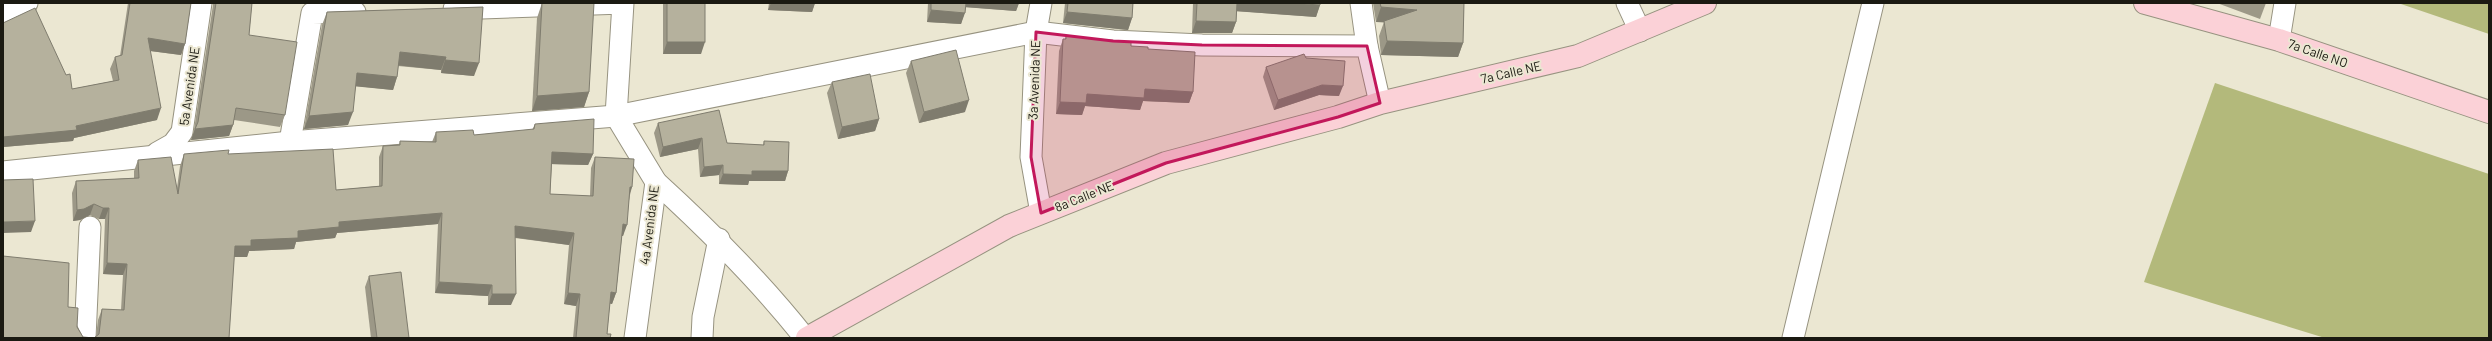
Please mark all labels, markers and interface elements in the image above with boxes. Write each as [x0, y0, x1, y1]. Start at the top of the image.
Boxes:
street label: 7a Calle NO [2286, 35, 2350, 71]
street label: 3a Avenida NE [1025, 40, 1043, 120]
street label: 5a Avenida NE [176, 45, 202, 126]
street label: 7a Calle NE [1479, 57, 1543, 87]
street label: 8a Calle NE [1052, 177, 1116, 215]
street label: 4a Avenida NE [636, 184, 662, 266]

